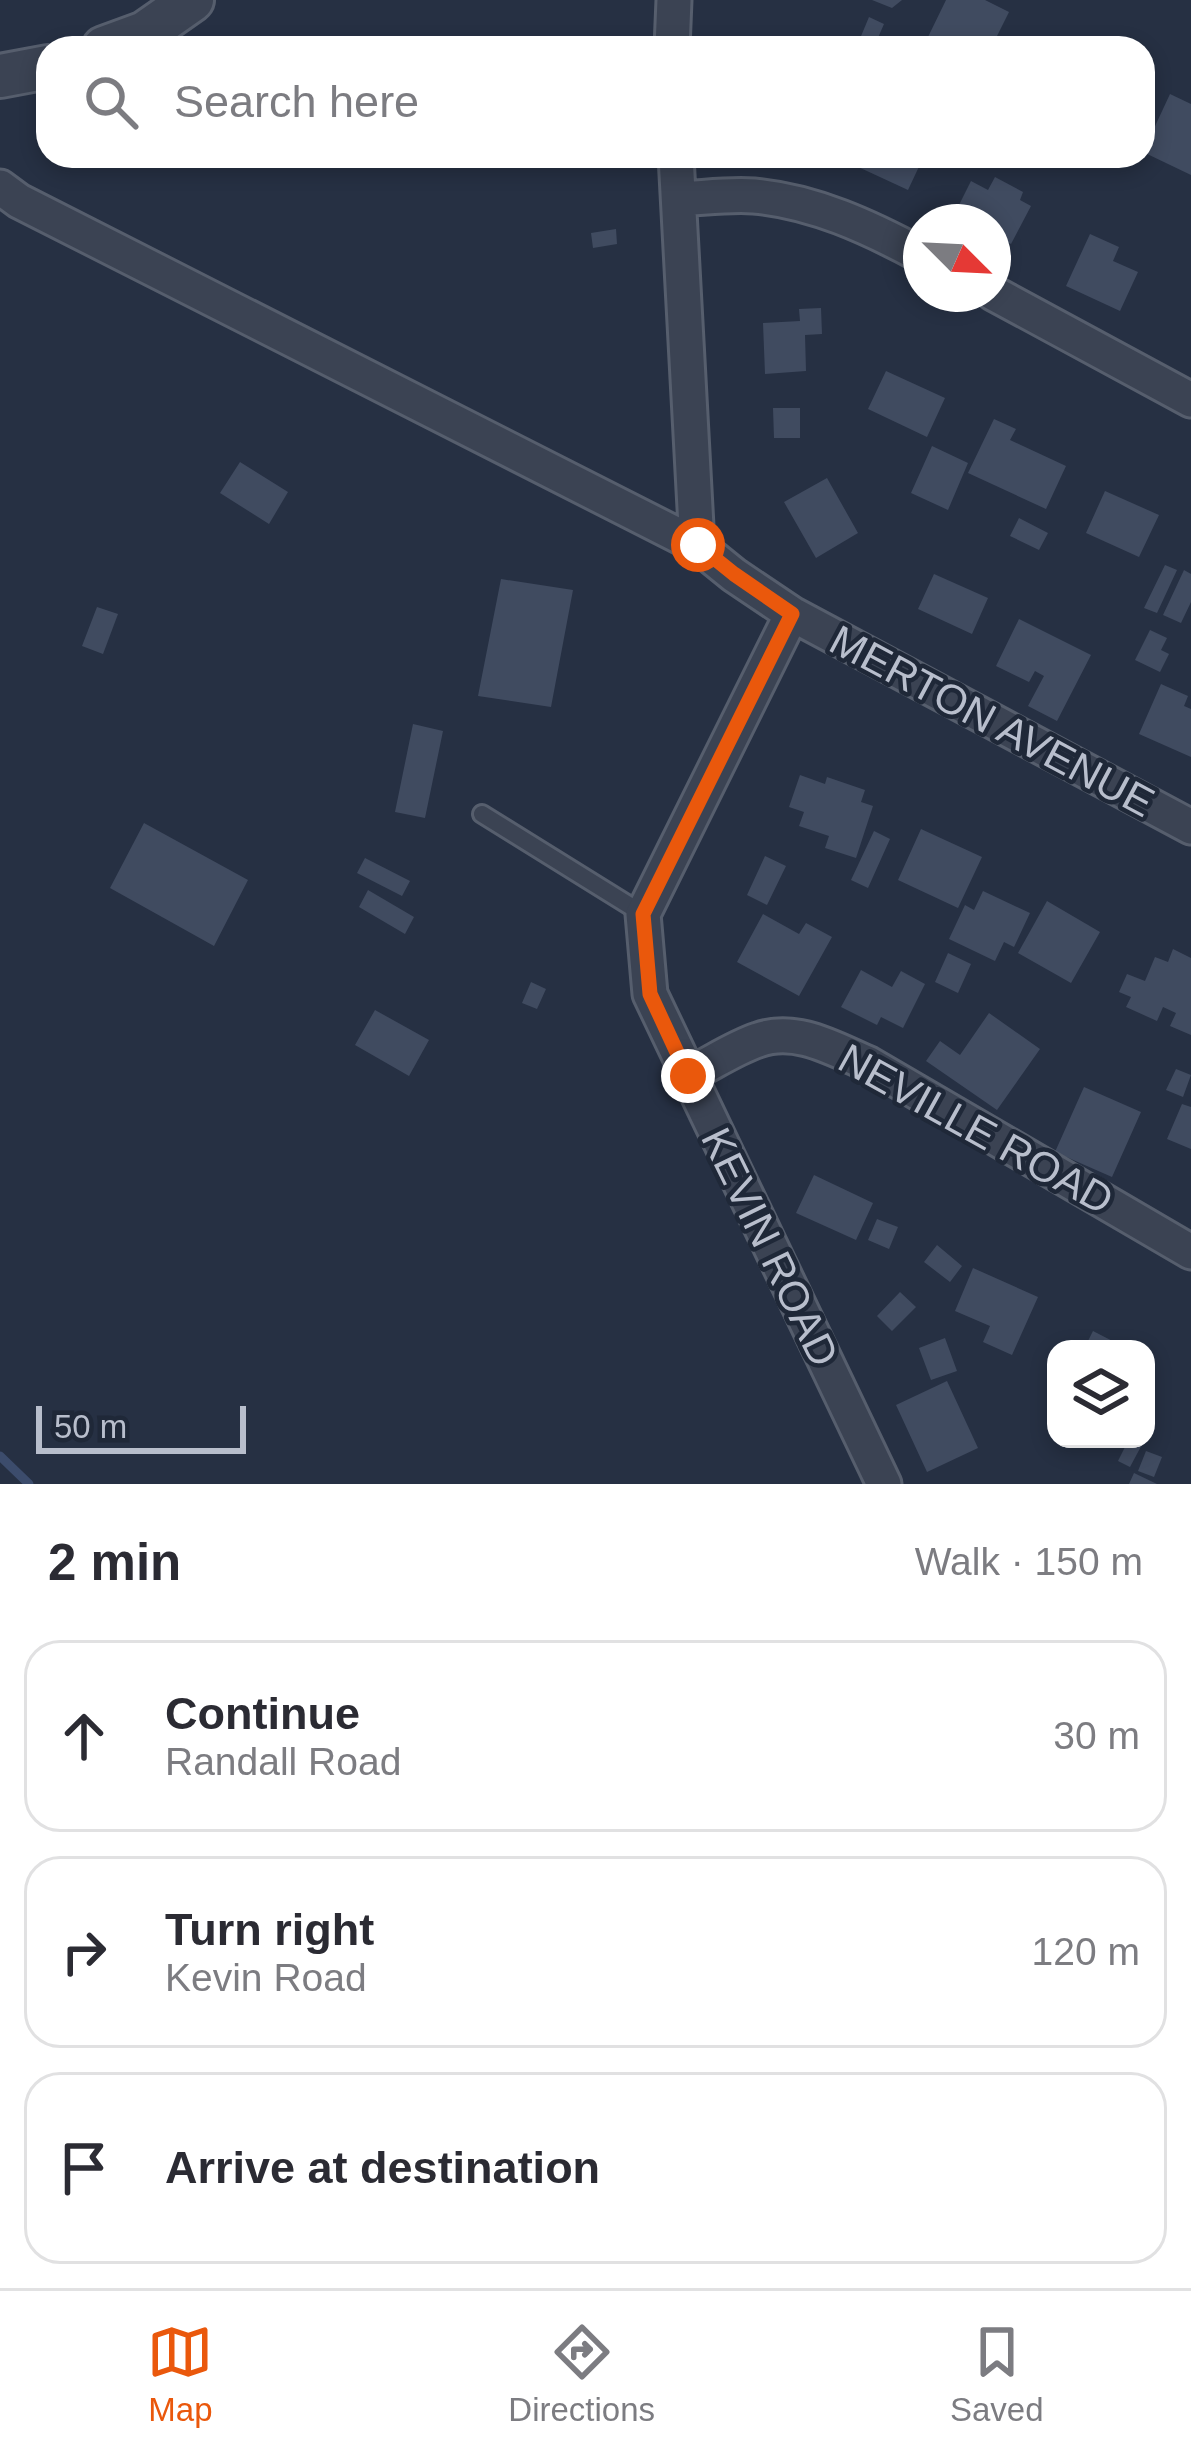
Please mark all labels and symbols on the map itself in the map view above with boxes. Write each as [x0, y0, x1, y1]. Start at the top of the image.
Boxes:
north arrow [903, 204, 1011, 312]
route start [671, 518, 725, 572]
street label: MERTON AVENUE [822, 616, 1162, 826]
street label: NEVILLE ROAD [831, 1034, 1121, 1224]
route end [661, 1049, 715, 1103]
street label: KEVIN ROAD [692, 1120, 848, 1374]
scale bar [36, 1400, 246, 1453]

